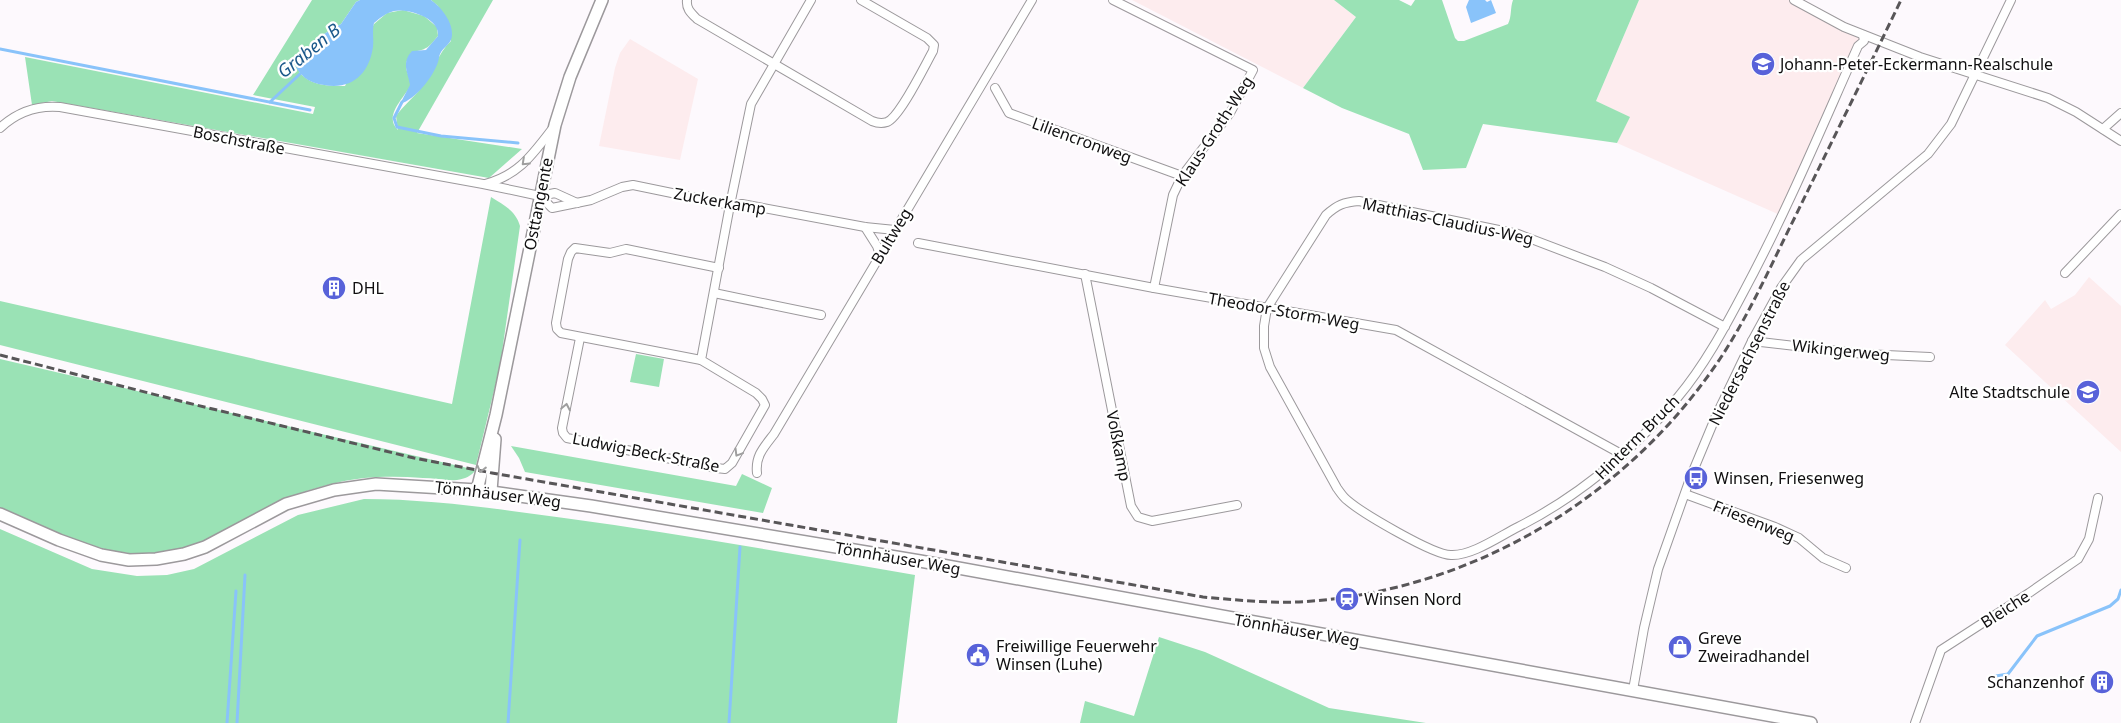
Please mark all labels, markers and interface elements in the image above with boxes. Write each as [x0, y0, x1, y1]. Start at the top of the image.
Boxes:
water label: Graben B [272, 17, 345, 83]
school or university icon: Johann-Peter-Eckermann-Realschule [1750, 51, 1776, 77]
place label: Johann-Peter-Eckermann-Realschule [1778, 53, 2053, 75]
street label: Klaus-Groth-Weg [1170, 72, 1258, 190]
street label: Liliencronweg [1029, 112, 1135, 168]
street label: Boschstraße [191, 120, 287, 160]
street label: Osttangente [518, 156, 558, 252]
one-way arrow [521, 156, 530, 165]
street label: Zuckerkamp [672, 182, 768, 220]
street label: Matthias-Claudius-Weg [1361, 192, 1535, 250]
street label: Bultweg [866, 204, 916, 268]
building icon: DHL [321, 275, 347, 301]
place label: DHL [352, 277, 384, 299]
street label: Niedersachsenstraße [1703, 277, 1795, 429]
street label: Theodor-Storm-Weg [1207, 287, 1361, 335]
street label: Wikingerweg [1791, 334, 1891, 366]
school or university icon: Alte Stadtschule [2075, 379, 2101, 405]
place label: Alte Stadtschule [1949, 381, 2070, 403]
street label: Hinterm Bruch [1590, 390, 1684, 484]
one-way arrow [561, 402, 571, 411]
street label: Voßkamp [1101, 409, 1137, 483]
street label: Ludwig-Beck-Straße [570, 427, 722, 477]
one-way arrow [734, 447, 744, 456]
one-way arrow [476, 464, 487, 473]
bus stop icon: Winsen, Friesenweg [1683, 465, 1709, 491]
place label: Winsen, Friesenweg [1714, 467, 1864, 489]
street label: Tönnhäuser Weg [434, 475, 562, 513]
street label: Friesenweg [1710, 495, 1798, 547]
street label: Tönnhäuser Weg [834, 536, 962, 580]
street label: Bleiche [1976, 585, 2034, 633]
station icon: Winsen Nord [1334, 586, 1360, 612]
place label: Winsen Nord [1364, 588, 1462, 610]
street label: Tönnhäuser Weg [1233, 608, 1361, 652]
place label: Greve Zweiradhandel [1698, 627, 1810, 667]
shop icon: Greve Zweiradhandel [1667, 634, 1693, 660]
place label: Freiwillige Feuerwehr Winsen (Luhe) [996, 635, 1157, 675]
public building icon: Freiwillige Feuerwehr Winsen (Luhe) [965, 642, 991, 668]
building icon: Schanzenhof [2089, 669, 2115, 695]
place label: Schanzenhof [1987, 671, 2085, 693]

